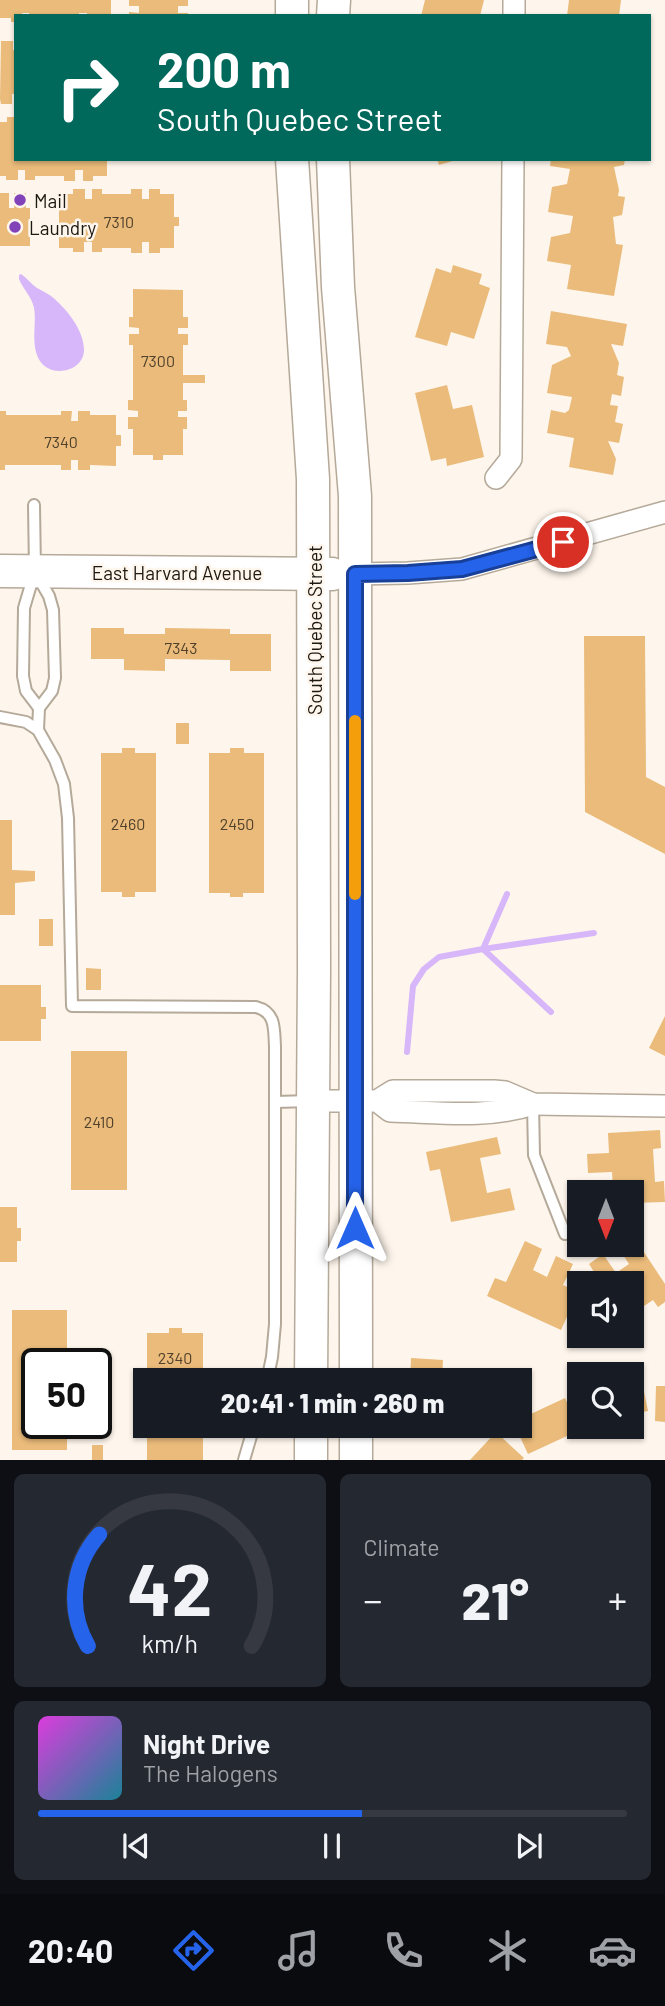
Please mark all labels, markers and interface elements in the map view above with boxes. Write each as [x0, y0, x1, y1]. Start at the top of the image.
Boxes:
text: 200 m [157, 39, 291, 98]
icon: right [42, 42, 133, 133]
text: South Quebec Street [157, 99, 443, 137]
place label: Mail [34, 189, 67, 212]
marker: Mail [12, 192, 28, 208]
house number: 7310 [104, 212, 134, 231]
place label: Laundry [29, 216, 97, 239]
marker: Laundry [7, 219, 23, 235]
house number: 7300 [141, 351, 175, 370]
house number: 7340 [44, 432, 78, 451]
pin [533, 512, 593, 572]
icon: arrive [544, 523, 582, 561]
street label: South Quebec Street [303, 545, 326, 715]
street label: East Harvard Avenue [92, 561, 262, 584]
house number: 7343 [165, 638, 197, 657]
house number: 2460 [111, 814, 145, 833]
house number: 2450 [220, 814, 254, 833]
house number: 2410 [84, 1112, 114, 1131]
north arrow [567, 1180, 644, 1256]
map controls [567, 1180, 644, 1439]
position arrow [318, 1191, 392, 1265]
button: sound [567, 1271, 644, 1348]
speed limit sign: 50 [21, 1348, 112, 1439]
house number: 2340 [158, 1348, 192, 1367]
button: search [567, 1362, 644, 1439]
text: 20:41 · 1 min · 260 m [221, 1387, 444, 1418]
text: Climate [364, 1533, 440, 1561]
text: 42 [127, 1544, 212, 1632]
text: 21° [462, 1568, 529, 1630]
text: − [364, 1576, 383, 1622]
text: + [608, 1576, 627, 1622]
text: km/h [141, 1628, 198, 1658]
text: Night Drive [143, 1728, 270, 1759]
text: The Halogens [143, 1759, 278, 1787]
icon: previous [117, 1827, 155, 1865]
icon: pause [313, 1827, 351, 1865]
icon: next [510, 1827, 548, 1865]
icon: directions [169, 1926, 218, 1975]
icon: music [274, 1926, 323, 1975]
icon: phone [379, 1926, 428, 1975]
icon: climate [483, 1926, 532, 1975]
icon: car [588, 1926, 637, 1975]
text: 20:40 [28, 1931, 113, 1969]

